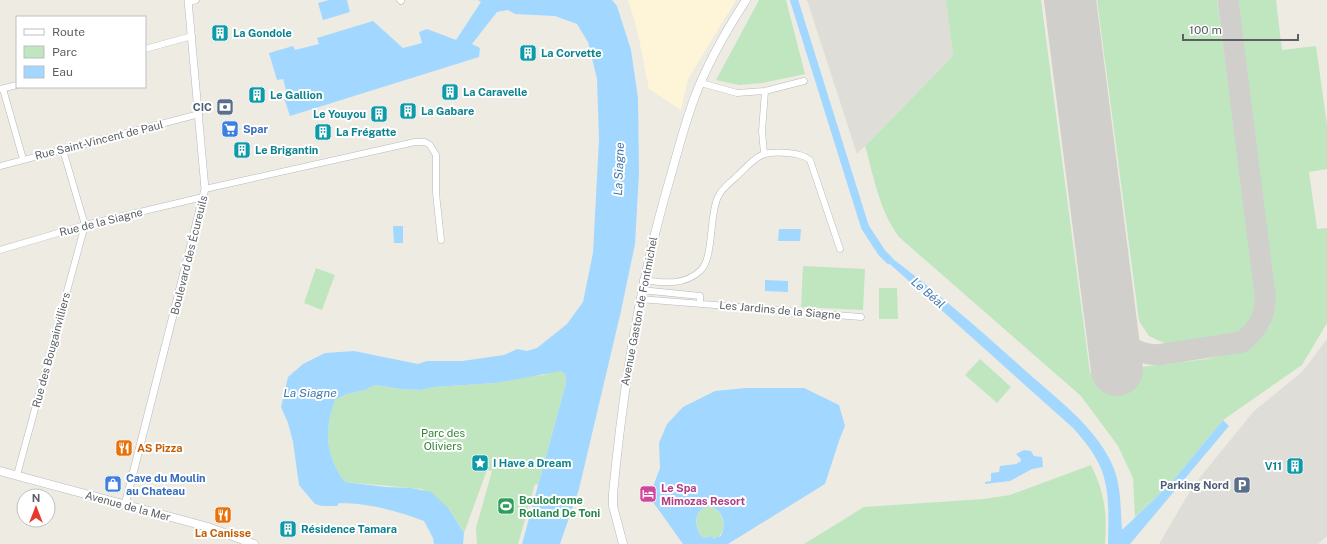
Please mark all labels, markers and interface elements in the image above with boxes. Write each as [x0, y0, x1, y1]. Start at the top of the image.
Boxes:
legend [16, 16, 146, 88]
scale bar [1183, 16, 1298, 42]
building icon: La Gondole [210, 23, 230, 43]
text: 100 m [1189, 23, 1222, 37]
text: Route [52, 25, 85, 39]
place label: La Gondole [233, 27, 292, 39]
building icon: La Corvette [518, 43, 538, 63]
text: Parc [52, 45, 77, 59]
place label: La Corvette [541, 47, 602, 59]
text: Eau [52, 65, 73, 79]
building icon: La Caravelle [440, 82, 460, 102]
building icon: Le Gallion [247, 85, 267, 105]
place label: La Caravelle [463, 86, 527, 98]
place label: Le Gallion [270, 89, 322, 101]
bank icon: CIC [215, 97, 235, 117]
place label: CIC [193, 101, 212, 113]
building icon: La Gabare [398, 101, 418, 121]
building icon: Le Youyou [369, 104, 389, 124]
place label: La Gabare [421, 105, 474, 117]
place label: Le Youyou [313, 108, 366, 120]
street label: Rue Saint-Vincent de Paul [34, 118, 164, 162]
supermarket icon: Spar [220, 119, 240, 139]
building icon: La Frégatte [313, 122, 333, 142]
place label: Spar [243, 123, 268, 135]
place label: La Frégatte [336, 126, 396, 138]
building icon: Le Brigantin [232, 140, 252, 160]
water label: La Siagne [611, 142, 627, 196]
place label: Le Brigantin [255, 144, 318, 156]
street label: Boulevard des Écureuils [167, 193, 210, 316]
street label: Rue de la Siagne [58, 206, 144, 238]
street label: Avenue Gaston de Fontmichel [619, 235, 659, 387]
water label: Le Béal [908, 275, 948, 311]
street label: Rue des Bougainvilliers [30, 291, 72, 409]
street label: Les Jardins de la Siagne [719, 299, 841, 321]
water label: La Siagne [283, 386, 337, 400]
park label: Parc des Oliviers [421, 427, 465, 452]
restaurant icon: AS Pizza [114, 438, 134, 458]
place label: AS Pizza [137, 442, 182, 454]
place icon: I Have a Dream [470, 453, 490, 473]
building icon: V11 [1285, 456, 1305, 476]
place label: I Have a Dream [493, 457, 571, 469]
place label: V11 [1265, 460, 1282, 472]
place label: Cave du Moulin au Chateau [126, 472, 206, 497]
shop icon: Cave du Moulin au Chateau [103, 474, 123, 494]
parking icon: Parking Nord [1232, 475, 1252, 495]
place label: Parking Nord [1160, 479, 1229, 491]
place label: Le Spa Mimozas Resort [661, 482, 745, 507]
hotel icon: Le Spa Mimozas Resort [638, 484, 658, 504]
north arrow [16, 488, 56, 528]
street label: Avenue de la Mer [84, 489, 172, 523]
text: N [32, 492, 40, 504]
place label: Boulodrome Rolland De Toni [519, 494, 600, 519]
sports icon: Boulodrome Rolland De Toni [496, 496, 516, 516]
restaurant icon: La Canisse [213, 505, 233, 525]
building icon: Résidence Tamara [278, 519, 298, 539]
place label: Résidence Tamara [301, 523, 397, 535]
place label: La Canisse [195, 527, 251, 539]

